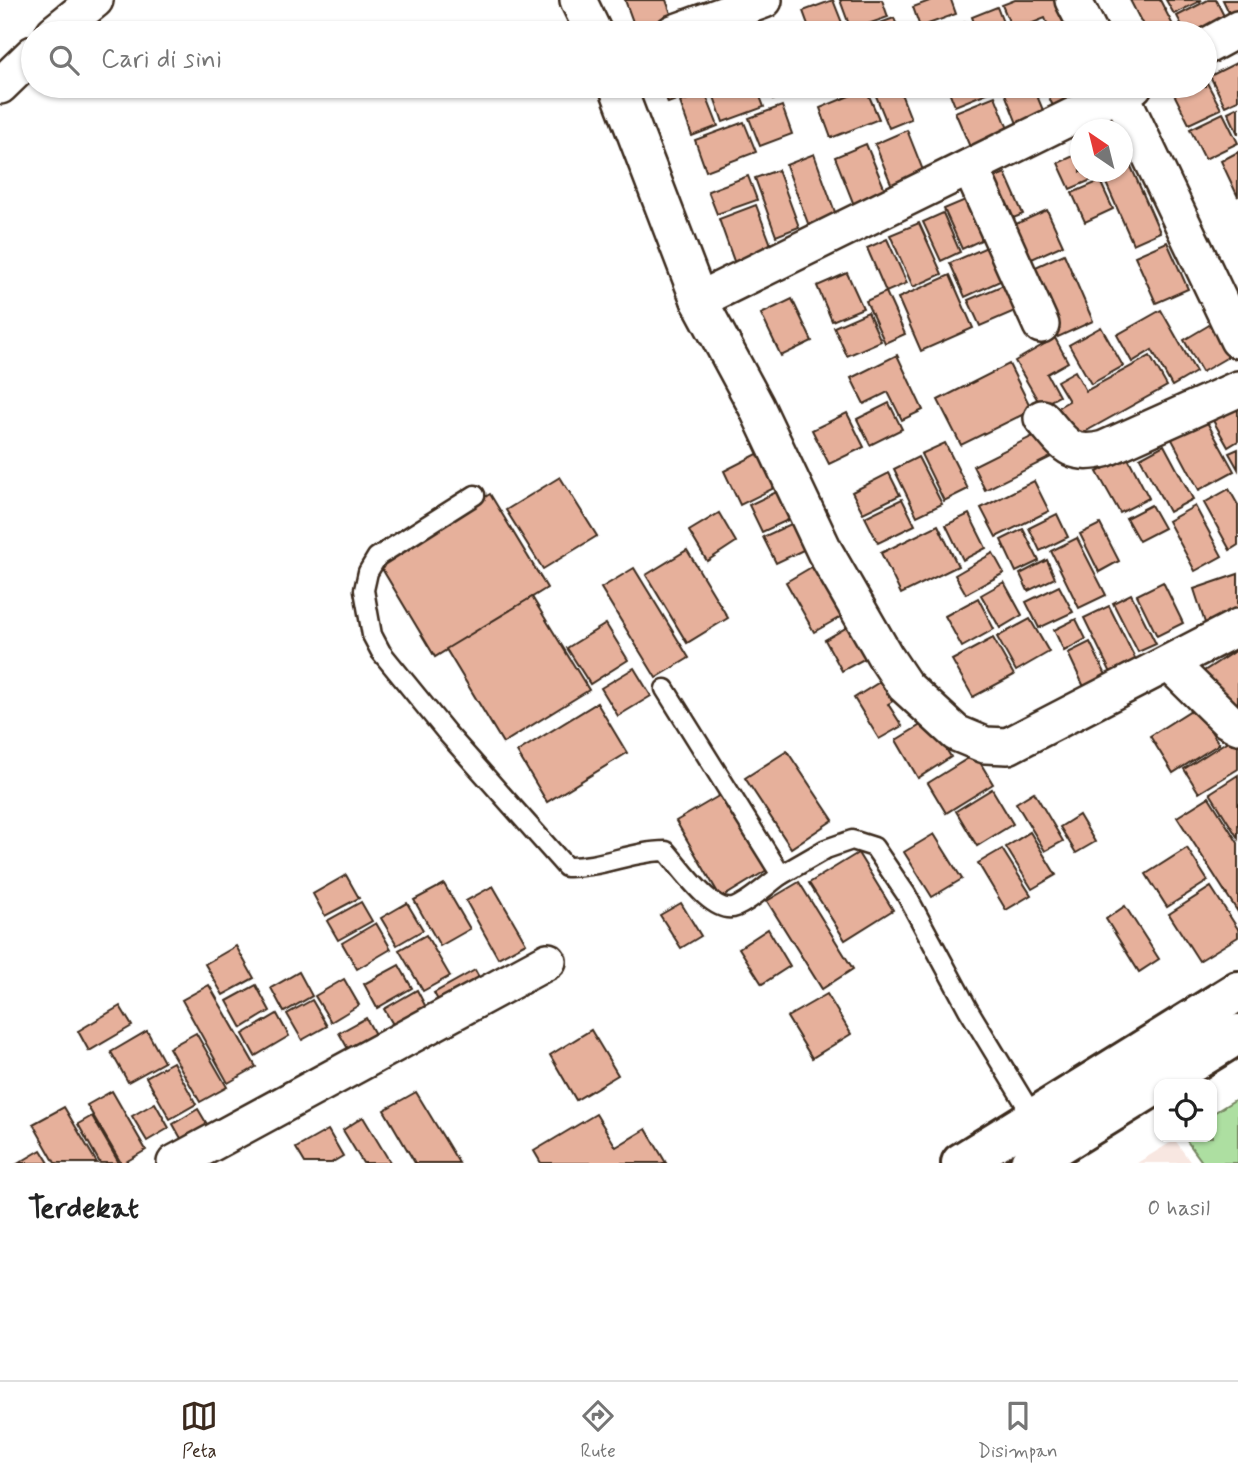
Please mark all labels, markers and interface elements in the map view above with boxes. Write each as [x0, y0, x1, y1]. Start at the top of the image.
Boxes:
search box [21, 21, 1217, 98]
icon: search [45, 41, 83, 79]
text: Cari di sini [101, 43, 222, 77]
north arrow [1070, 119, 1133, 182]
map controls [1154, 1079, 1217, 1142]
button: locate [1154, 1079, 1217, 1142]
text: Terdekat [28, 1189, 139, 1228]
text: 0 hasil [1147, 1194, 1210, 1224]
tab: Peta [180, 1397, 218, 1464]
tab: Rute [579, 1397, 617, 1464]
tab: Disimpan [978, 1397, 1058, 1464]

